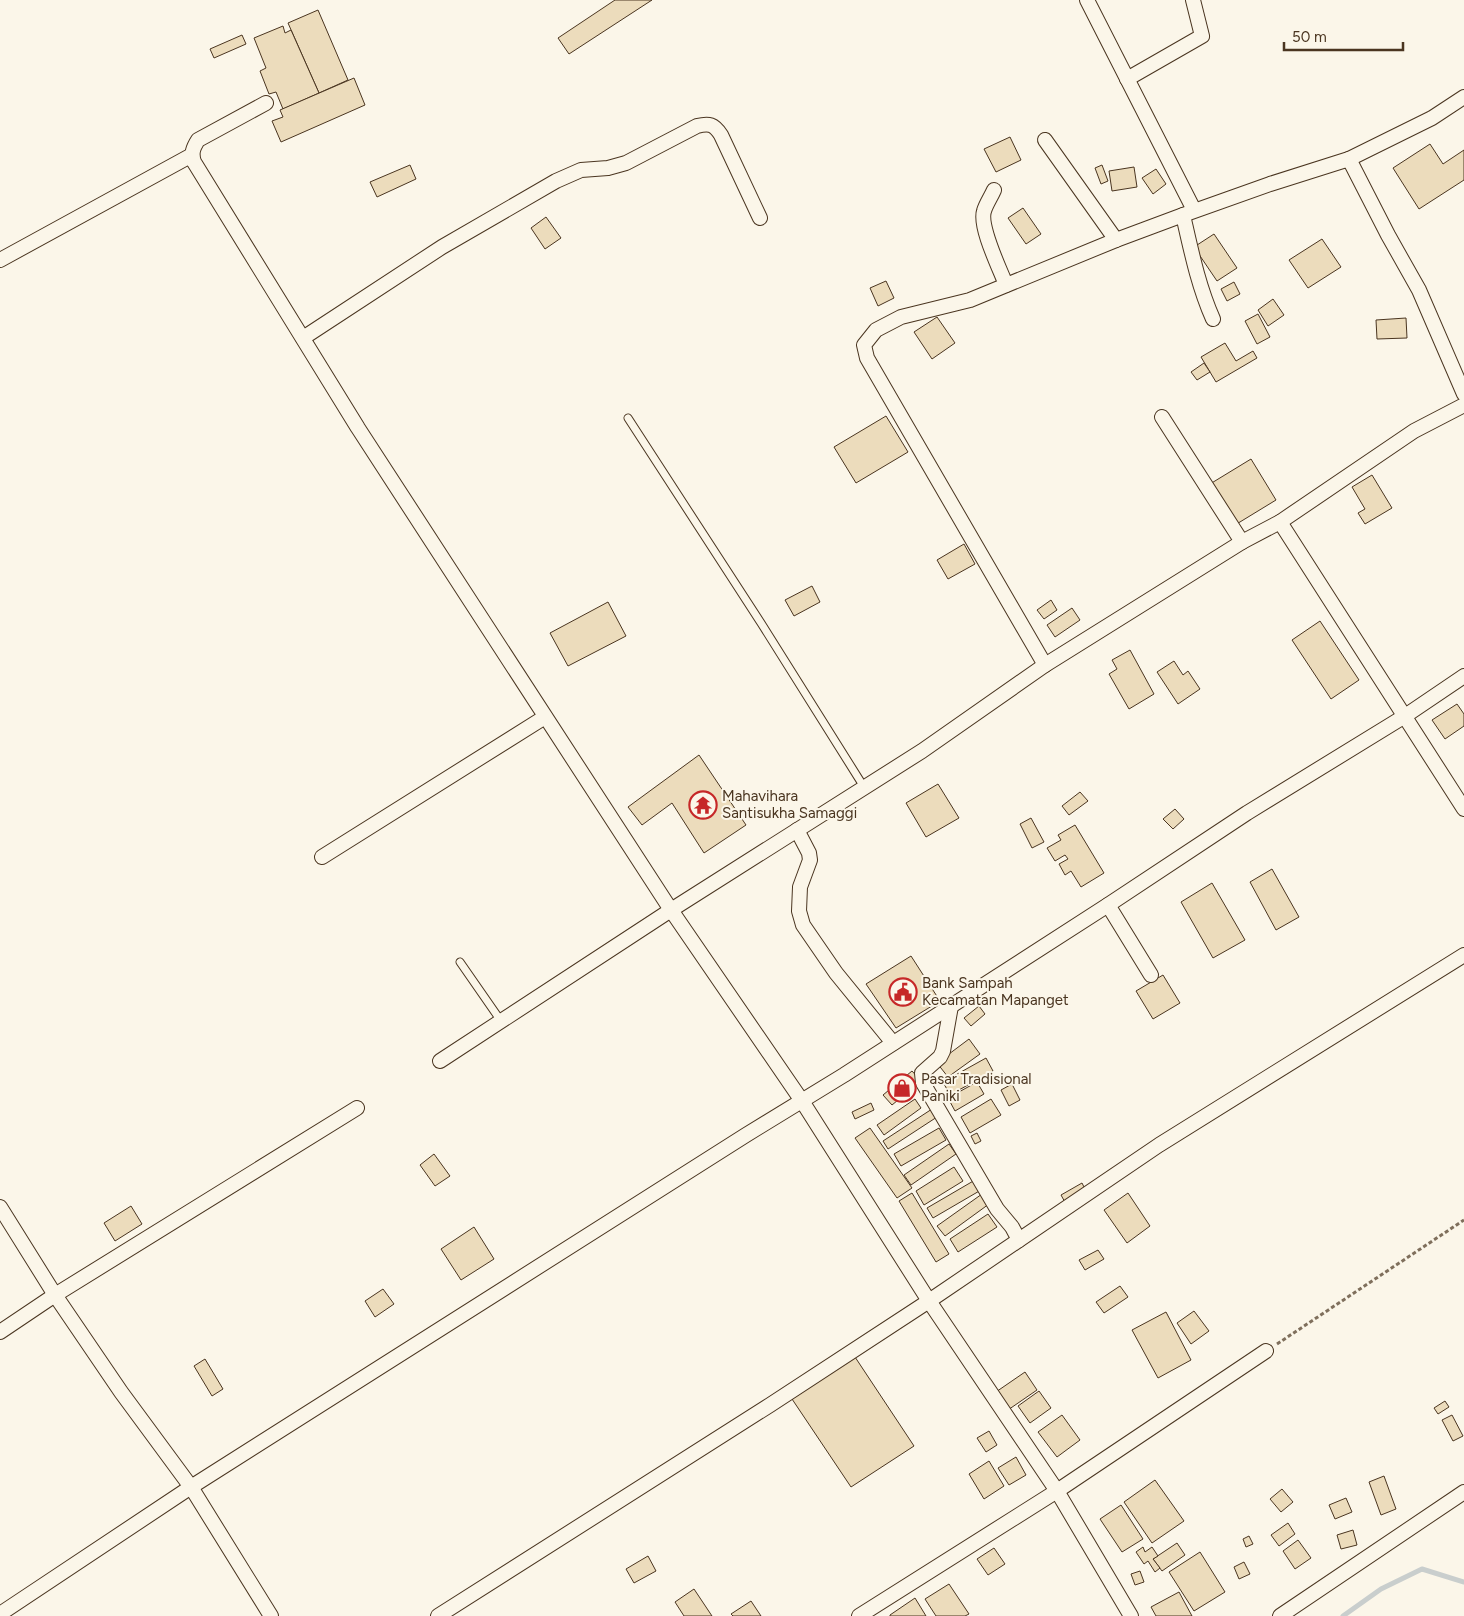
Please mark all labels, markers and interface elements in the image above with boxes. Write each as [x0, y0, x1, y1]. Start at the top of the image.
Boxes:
scale bar [1284, 20, 1403, 52]
text: 50 m [1292, 28, 1327, 46]
place label: Mahavihara Santisukha Samaggi [722, 787, 857, 822]
temple icon: Mahavihara Santisukha Samaggi [688, 790, 718, 820]
place label: Bank Sampah Kecamatan Mapanget [922, 974, 1069, 1009]
public building icon: Bank Sampah Kecamatan Mapanget [888, 977, 918, 1007]
place label: Pasar Tradisional Paniki [921, 1070, 1032, 1105]
shop icon: Pasar Tradisional Paniki [887, 1073, 917, 1103]

